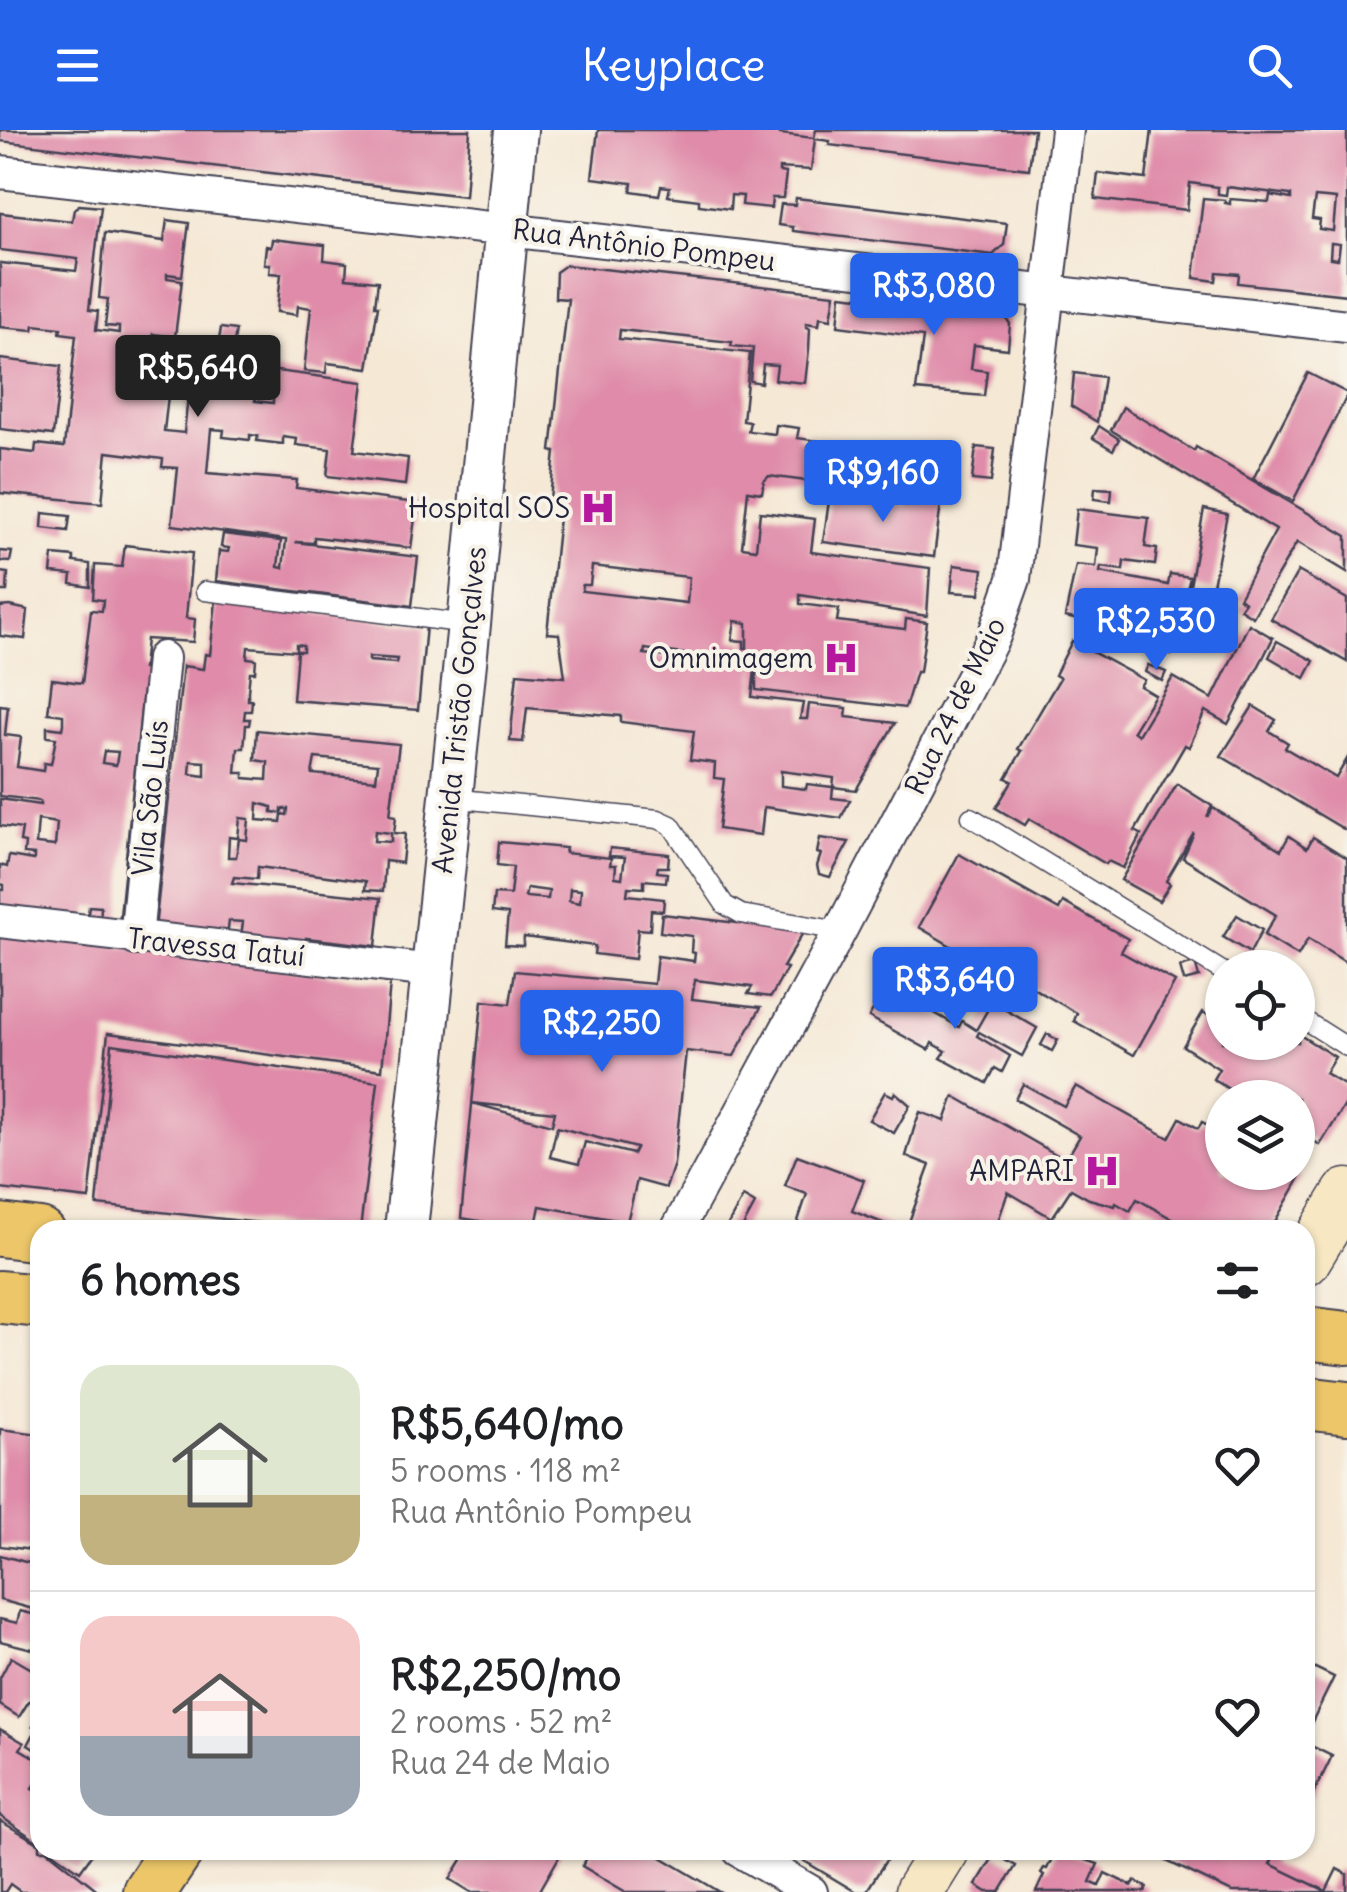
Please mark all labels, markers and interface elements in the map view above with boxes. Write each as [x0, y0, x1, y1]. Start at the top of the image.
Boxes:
text: Keyplace [581, 37, 766, 93]
icon: menu [50, 38, 105, 93]
icon: search [1242, 38, 1297, 93]
street label: Rua Antônio Pompeu [511, 211, 777, 279]
pin: R$3,080 [842, 253, 1026, 338]
text: R$3,080 [872, 265, 996, 306]
pin: R$5,640 [106, 335, 290, 420]
text: R$5,640 [137, 347, 259, 388]
pin: R$9,160 [791, 440, 975, 525]
text: R$9,160 [826, 452, 940, 493]
hospital icon: Hospital SOS [579, 489, 617, 527]
place label: Hospital SOS [408, 490, 570, 526]
street label: Avenida Tristão Gonçalves [424, 545, 494, 875]
pin: R$2,530 [1064, 588, 1248, 673]
text: R$2,530 [1096, 600, 1216, 641]
street label: Rua 24 de Maio [897, 611, 1013, 801]
hospital icon: Omnimagem [822, 639, 860, 677]
place label: Omnimagem [649, 640, 813, 676]
street label: Vila São Luís [124, 718, 176, 878]
street label: Travessa Tatuí [126, 920, 306, 974]
pin: R$3,640 [863, 947, 1047, 1032]
map controls [1205, 950, 1315, 1190]
button: locate [1205, 950, 1315, 1060]
text: R$3,640 [895, 959, 1016, 1000]
pin: R$2,250 [510, 990, 694, 1075]
text: R$2,250 [542, 1002, 662, 1043]
button: layers [1205, 1080, 1315, 1190]
hospital icon: AMPARI [1083, 1152, 1121, 1190]
place label: AMPARI [969, 1153, 1074, 1189]
icon: filters [1210, 1253, 1265, 1308]
text: 6 homes [80, 1254, 241, 1306]
text: R$5,640/mo [390, 1398, 624, 1450]
icon: home [160, 1405, 280, 1525]
icon: heart [1210, 1438, 1265, 1493]
text: 5 rooms · 118 m² [390, 1450, 621, 1491]
text: Rua Antônio Pompeu [390, 1491, 692, 1532]
text: R$2,250/mo [390, 1649, 621, 1701]
icon: home [160, 1656, 280, 1776]
icon: heart [1210, 1689, 1265, 1744]
text: 2 rooms · 52 m² [390, 1701, 612, 1742]
text: Rua 24 de Maio [390, 1742, 610, 1783]

